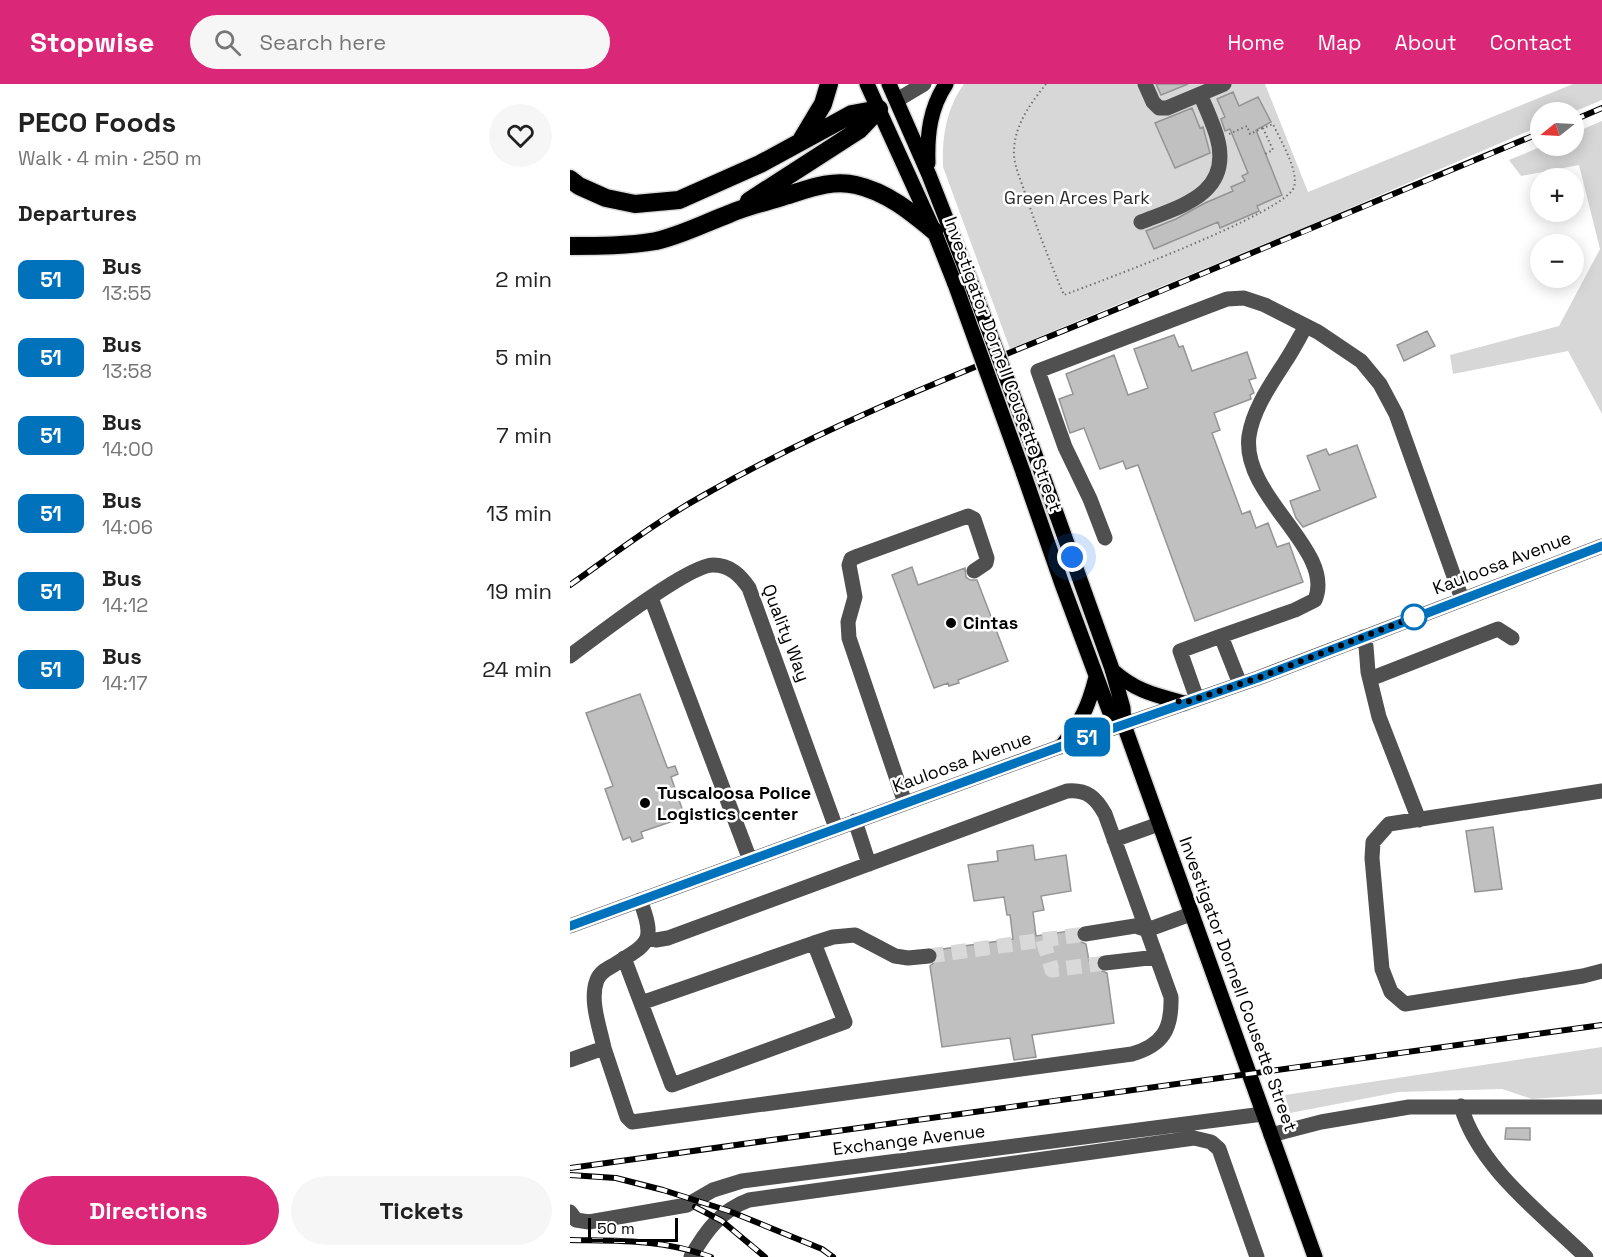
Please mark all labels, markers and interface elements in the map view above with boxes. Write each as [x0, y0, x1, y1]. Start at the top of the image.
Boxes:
search box [190, 15, 610, 69]
text: Stopwise [30, 24, 154, 60]
icon: search [211, 26, 244, 59]
text: Search here [259, 28, 386, 56]
text: Home [1227, 29, 1285, 56]
text: Map [1318, 29, 1362, 56]
text: About [1395, 29, 1457, 56]
text: Contact [1490, 29, 1572, 56]
north arrow [1530, 102, 1584, 156]
map controls [1530, 102, 1584, 288]
text: PECO Foods [18, 104, 176, 140]
button: heart [489, 104, 552, 167]
text: Walk · 4 min · 250 m [18, 145, 202, 171]
button: + [1530, 168, 1584, 222]
park label: Green Arces Park [1004, 186, 1150, 209]
text: Departures [18, 199, 137, 227]
street label: Investigator Dornell Cousette Street [939, 213, 1068, 514]
button: − [1530, 234, 1584, 288]
text: Bus [102, 252, 142, 280]
text: 2 min [495, 265, 552, 293]
text: 51 [40, 266, 62, 293]
text: 13:55 [102, 280, 151, 306]
text: Bus [102, 330, 142, 358]
text: 5 min [495, 343, 552, 371]
text: 51 [40, 344, 62, 371]
text: 13:58 [102, 358, 152, 384]
text: Bus [102, 408, 142, 436]
text: 7 min [496, 421, 552, 449]
text: 51 [40, 422, 62, 449]
text: 14:00 [102, 436, 154, 462]
text: Bus [102, 486, 142, 514]
text: 13 min [486, 499, 552, 527]
text: 51 [40, 500, 62, 527]
text: 14:06 [102, 514, 153, 540]
street label: Kauloosa Avenue [1429, 526, 1574, 600]
your location [1057, 542, 1087, 572]
text: Bus [102, 564, 142, 592]
text: 19 min [486, 577, 552, 605]
text: 51 [40, 578, 62, 605]
street label: Quality Way [757, 581, 816, 685]
text: 14:12 [102, 592, 148, 618]
unlabelled marker [1401, 604, 1427, 630]
place label: Cintas [963, 611, 1018, 634]
marker: Cintas [944, 616, 958, 630]
text: Bus [102, 642, 142, 670]
text: 24 min [482, 655, 552, 683]
text: 51 [40, 656, 62, 683]
text: 14:17 [102, 670, 148, 696]
line badge: 51 [1060, 718, 1114, 756]
text: 51 [1076, 724, 1098, 751]
street label: Kauloosa Avenue [889, 726, 1035, 797]
place label: Tuscaloosa Police Logistics center [657, 781, 811, 825]
marker: Tuscaloosa Police Logistics center [638, 796, 652, 810]
street label: Investigator Dornell Cousette Street [1174, 833, 1303, 1134]
street label: Exchange Avenue [831, 1119, 987, 1160]
button: Directions [18, 1176, 279, 1245]
button: Tickets [291, 1176, 552, 1245]
scale bar [588, 1215, 678, 1242]
text: 50 m [597, 1218, 635, 1239]

